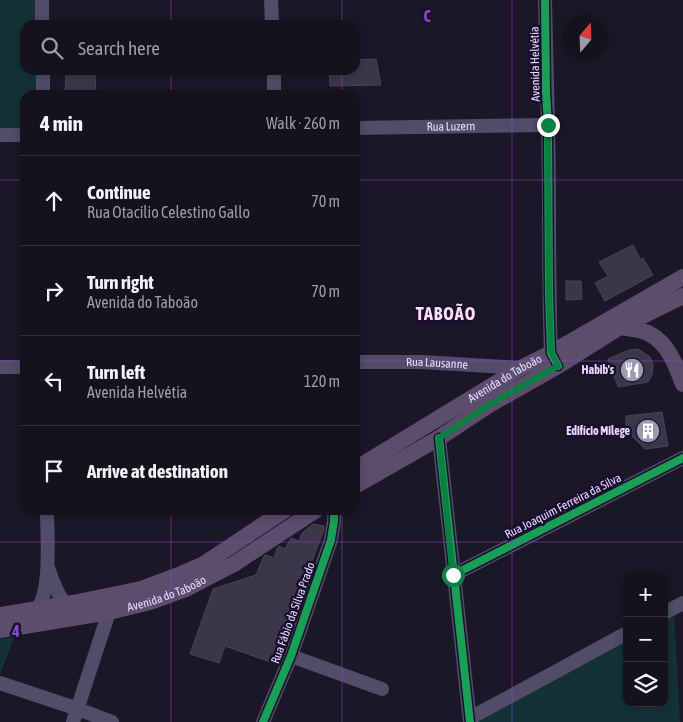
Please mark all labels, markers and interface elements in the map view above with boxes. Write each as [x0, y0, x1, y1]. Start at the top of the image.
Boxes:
text: C [423, 7, 431, 25]
north arrow [563, 15, 608, 60]
search box [20, 20, 360, 75]
street label: Avenida Helvétia [527, 26, 543, 102]
icon: search [38, 34, 66, 62]
text: Search here [78, 37, 160, 59]
text: 4 min [40, 111, 83, 135]
text: Walk · 260 m [266, 114, 340, 132]
route end [537, 114, 560, 137]
street label: Rua Luzern [427, 119, 475, 134]
text: Continue [87, 181, 151, 203]
icon: ahead [40, 187, 68, 215]
text: 70 m [311, 192, 340, 210]
text: Rua Otacílio Celestino Gallo [87, 203, 250, 221]
text: Turn right [87, 271, 154, 293]
icon: right [40, 277, 68, 305]
text: 70 m [311, 282, 340, 300]
text: Avenida do Taboão [87, 293, 198, 311]
district label: TABOÃO [416, 303, 476, 324]
street label: Avenida do Taboão [465, 352, 544, 406]
street label: Rua Lausanne [406, 355, 468, 372]
restaurant icon: Habib's [619, 357, 645, 383]
text: Turn left [87, 361, 145, 383]
place label: Habib's [582, 363, 615, 377]
icon: left [40, 367, 68, 395]
text: 120 m [304, 372, 340, 390]
text: Avenida Helvétia [87, 383, 187, 401]
building icon: Edifício Milege [635, 418, 661, 444]
place label: Edifício Milege [566, 424, 631, 438]
icon: arrive [40, 457, 68, 485]
text: Arrive at destination [87, 460, 228, 482]
street label: Rua Joaquim Ferreira da Silva [503, 471, 623, 541]
street label: Rua Fábio da Silva Prado [268, 560, 318, 666]
route start [442, 564, 465, 587]
map controls [623, 572, 668, 707]
button: + [623, 572, 668, 617]
street label: Avenida do Taboão [126, 573, 209, 614]
button: − [623, 617, 668, 662]
text: 4 [11, 622, 20, 640]
button: layers [623, 662, 668, 707]

